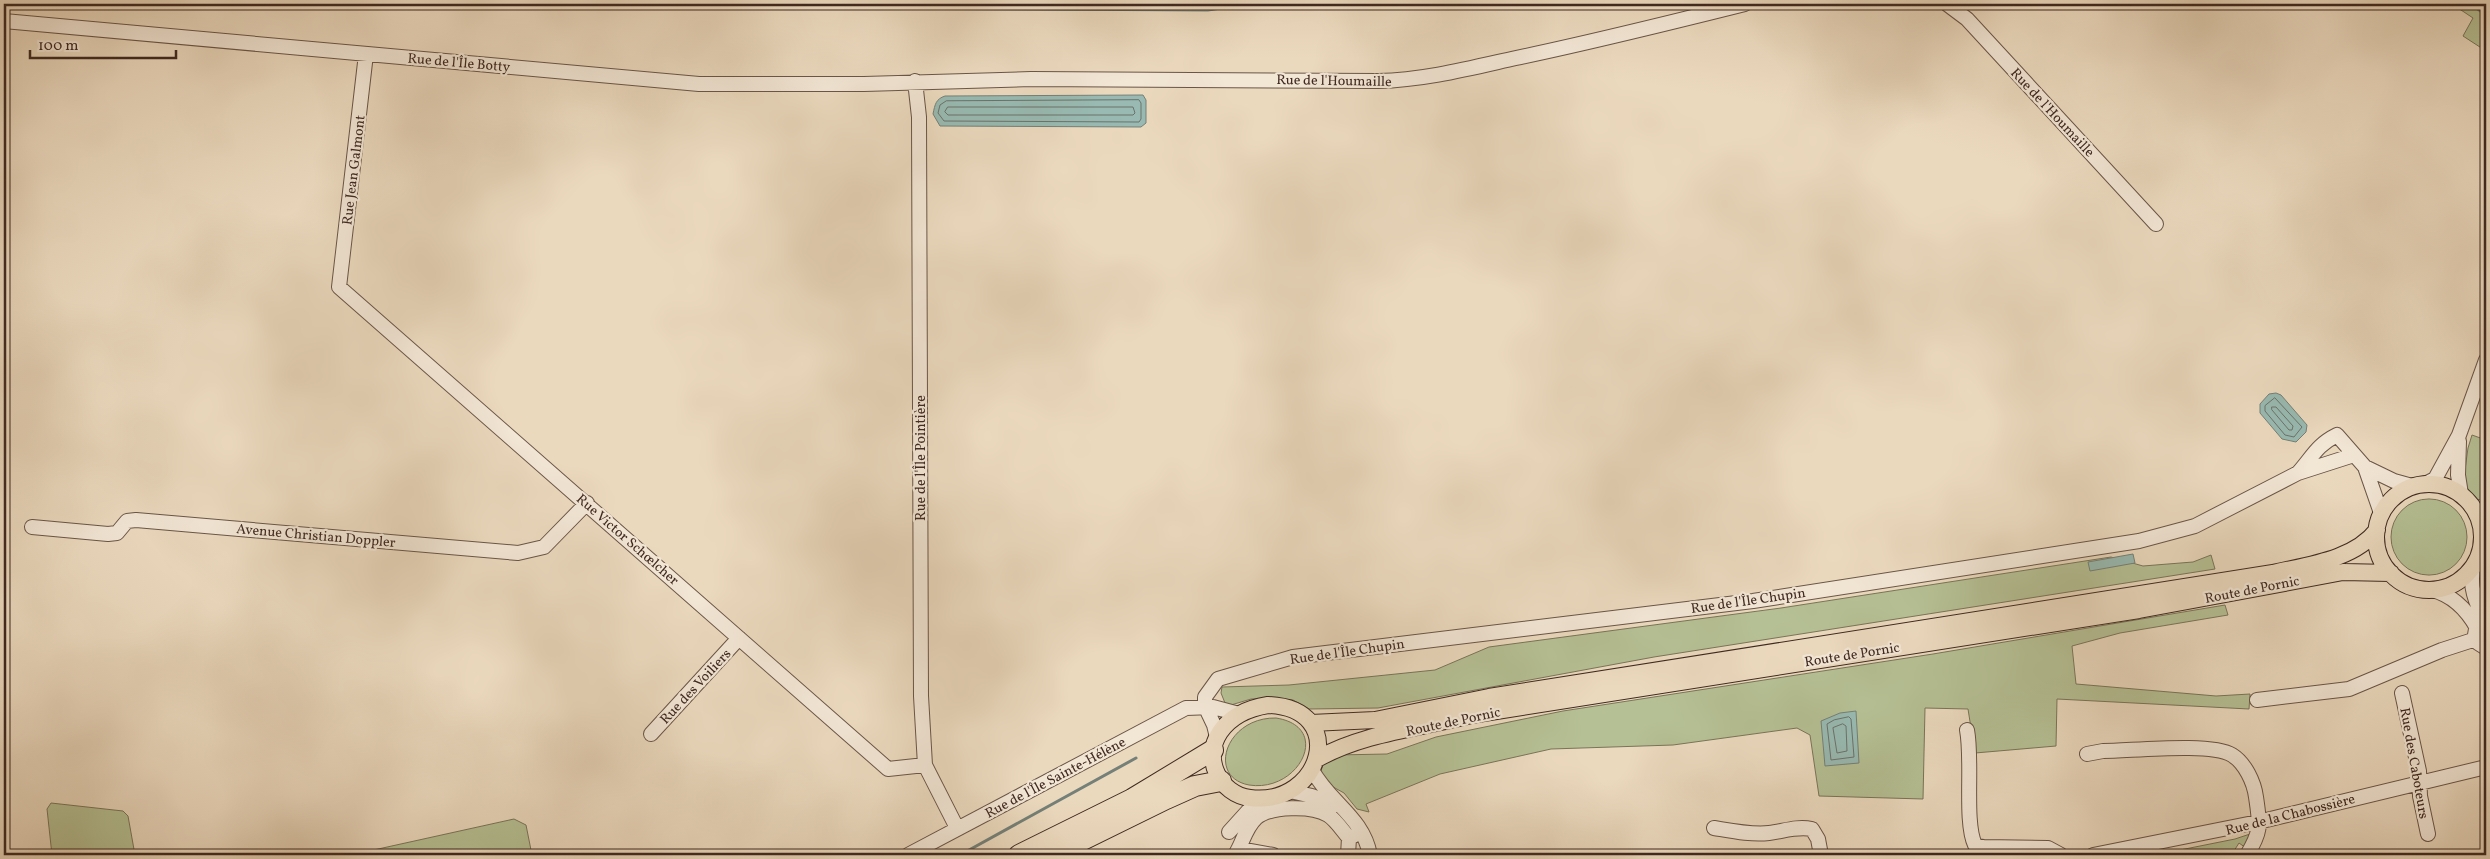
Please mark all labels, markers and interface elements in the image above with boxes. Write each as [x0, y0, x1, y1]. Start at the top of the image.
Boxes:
scale bar [30, 28, 176, 60]
text: 100 m [38, 36, 78, 57]
street label: Rue de l'Île Botty [407, 50, 511, 77]
street label: Rue de l'Houmaille [2006, 64, 2098, 162]
street label: Rue de l'Houmaille [1276, 71, 1392, 92]
street label: Rue Jean Galmont [338, 114, 371, 226]
street label: Rue de l'Île Pointière [912, 395, 931, 521]
street label: Rue Victor Schœlcher [572, 490, 683, 590]
street label: Avenue Christian Doppler [236, 520, 396, 553]
street label: Route de Pornic [2203, 572, 2301, 609]
street label: Rue de l'Île Chupin [1690, 584, 1807, 619]
street label: Rue de l'Île Chupin [1289, 635, 1406, 670]
street label: Route de Pornic [1803, 639, 1901, 672]
street label: Rue des Voiliers [656, 645, 736, 729]
street label: Route de Pornic [1404, 703, 1502, 742]
street label: Rue des Caboteurs [2394, 706, 2433, 820]
street label: Rue de l'Île Sainte-Hélène [982, 733, 1130, 824]
street label: Rue de la Chabossière [2223, 790, 2358, 841]

